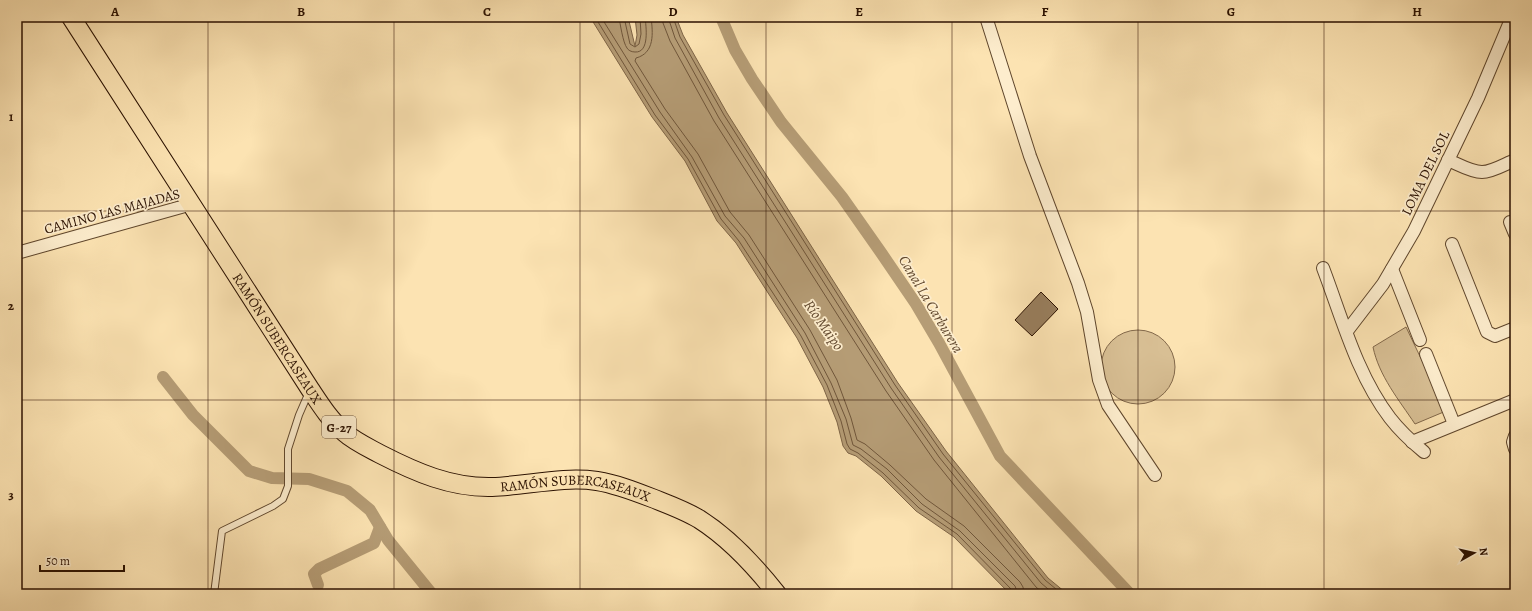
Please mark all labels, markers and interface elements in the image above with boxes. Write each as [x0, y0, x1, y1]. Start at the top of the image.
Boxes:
text: A [110, 3, 120, 20]
text: B [297, 3, 305, 20]
text: C [483, 3, 491, 20]
text: D [668, 3, 678, 20]
text: E [855, 3, 863, 20]
text: F [1042, 3, 1049, 20]
text: G [1227, 3, 1235, 20]
text: H [1412, 3, 1422, 20]
text: 1 [9, 108, 14, 125]
street label: LOMA DEL SOL [1397, 127, 1454, 219]
street label: CAMINO LAS MAJADAS [42, 184, 182, 239]
water label: Canal La Carburera [894, 252, 968, 357]
street label: RAMÓN SUBERCASEAUX [228, 269, 327, 409]
water label: Río Maipo [799, 296, 849, 354]
text: 2 [8, 297, 15, 314]
road number: G-27 [322, 416, 356, 438]
street label: RAMÓN SUBERCASEAUX [499, 471, 654, 507]
text: 3 [8, 486, 14, 503]
north arrow [1454, 533, 1494, 573]
scale bar [40, 547, 124, 573]
text: N [1475, 547, 1491, 557]
text: 50 m [46, 553, 70, 569]

